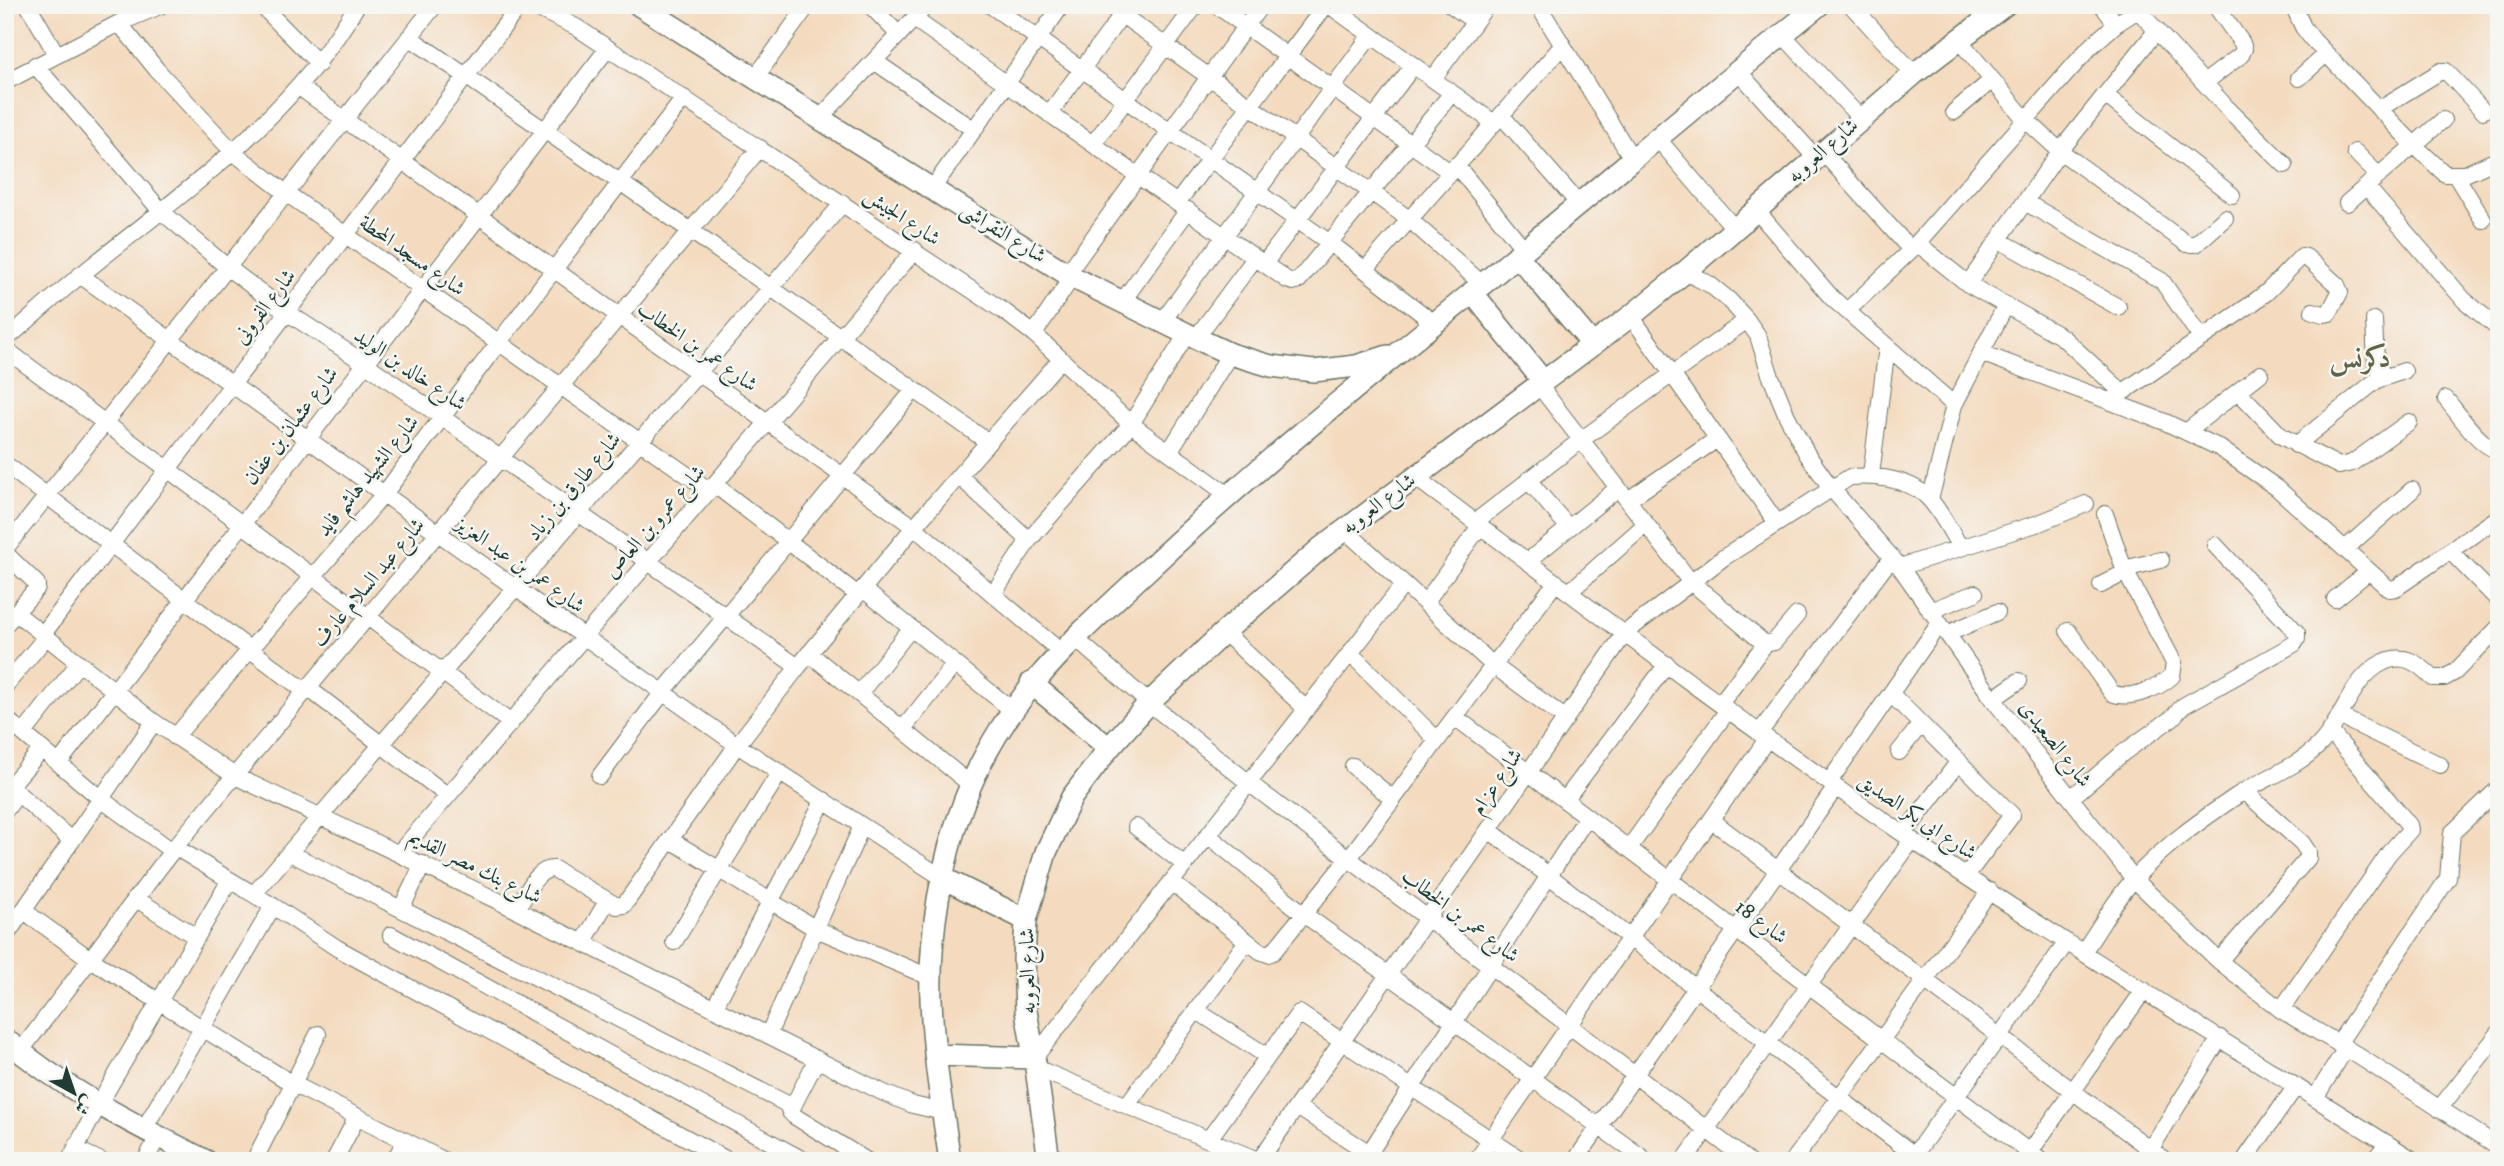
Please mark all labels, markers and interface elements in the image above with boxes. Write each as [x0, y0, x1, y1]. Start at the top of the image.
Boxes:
street label: شارع العروبه [1782, 113, 1867, 192]
street label: شارع الجيش [857, 182, 945, 255]
street label: شارع النقراشى [953, 196, 1051, 273]
street label: شارع مسجد المحطة [351, 210, 470, 306]
street label: شارع الفرونى [228, 264, 305, 352]
street label: شارع عمر بن الخطاب [629, 296, 762, 401]
street label: شارع خالد بن الوليد [346, 323, 471, 421]
district label: دكرنس [2329, 341, 2391, 377]
street label: شارع عثمان بن عفان [238, 361, 347, 493]
street label: شارع الشهيد هاشم فايد [311, 410, 430, 546]
street label: شارع طارق بن زياد [521, 427, 630, 549]
street label: شارع عمرو بن العاص [599, 460, 714, 587]
street label: شارع العروبه [1337, 468, 1424, 544]
street label: شارع عمر بن عبد العزيز [446, 510, 590, 623]
street label: شارع عبد السلام عارف [307, 513, 434, 656]
street label: شارع الصعيدى [2010, 695, 2097, 795]
street label: شارع عزام [1465, 744, 1532, 823]
street label: شارع ابى بكر الصديق [1850, 768, 1981, 870]
street label: شارع بنك مصر القديم [402, 824, 546, 914]
street label: شارع عمر بن الخطاب [1393, 863, 1524, 972]
street label: شارع 18 [1727, 894, 1792, 953]
street label: شارع العروبه [1014, 928, 1046, 1014]
north arrow [38, 1058, 108, 1128]
text: ش [69, 1090, 99, 1120]

